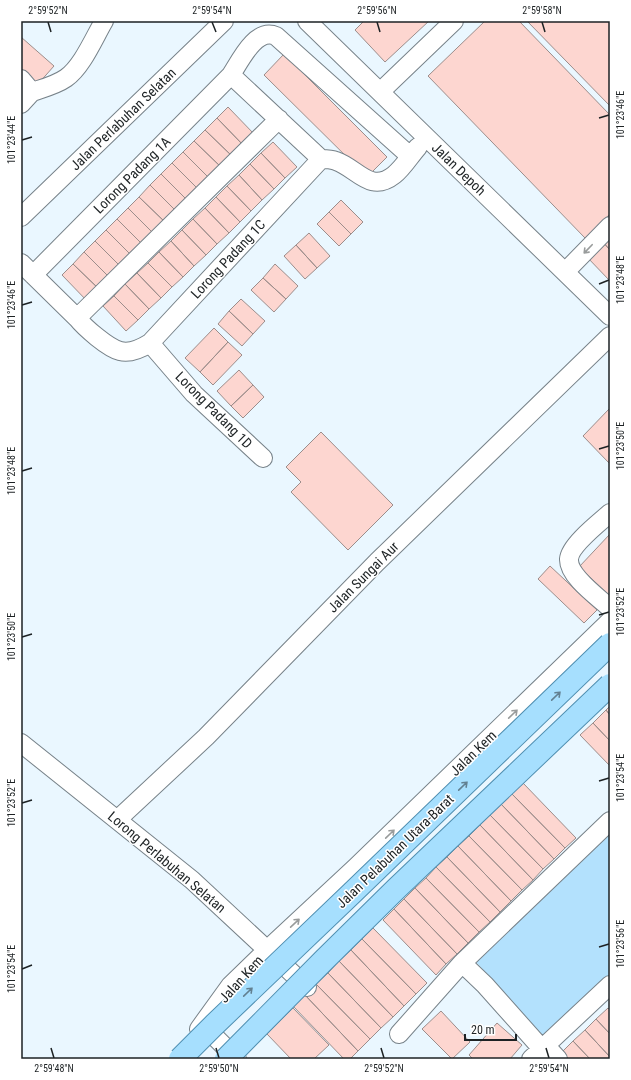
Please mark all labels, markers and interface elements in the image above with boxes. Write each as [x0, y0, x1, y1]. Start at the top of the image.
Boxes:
text: 2°59'52"N [28, 5, 68, 16]
text: 2°59'54"N [192, 5, 232, 16]
text: 2°59'56"N [357, 5, 397, 16]
text: 2°59'58"N [522, 5, 562, 16]
street label: Jalan Perlabuhan Selatan [67, 65, 179, 173]
text: 101°23'46"E [615, 91, 626, 139]
text: 101°23'44"E [6, 116, 17, 164]
street label: Lorong Padang 1A [90, 133, 174, 217]
street label: Jalan Depoh [429, 139, 489, 199]
street label: Lorong Padang 1C [188, 216, 269, 302]
one-way arrow [583, 244, 592, 254]
text: 101°23'48"E [615, 256, 626, 304]
text: 101°23'46"E [6, 281, 17, 329]
street label: Lorong Padang 1D [172, 368, 256, 452]
text: 101°23'50"E [615, 422, 626, 470]
text: 101°23'48"E [6, 447, 17, 495]
street label: Jalan Sungai Aur [324, 538, 402, 616]
text: 101°23'52"E [615, 588, 626, 636]
text: 101°23'50"E [6, 613, 17, 661]
one-way arrow [551, 691, 561, 700]
one-way arrow [508, 709, 518, 719]
street label: Jalan Kem [447, 727, 499, 779]
text: 101°23'54"E [615, 754, 626, 802]
text: 101°23'52"E [6, 779, 17, 827]
one-way arrow [458, 781, 468, 791]
street label: Jalan Pelabuhan Utara-Barat [333, 791, 457, 911]
street label: Lorong Perlabuhan Selatan [105, 808, 229, 916]
one-way arrow [385, 829, 395, 839]
one-way arrow [290, 919, 300, 928]
text: 101°23'56"E [615, 920, 626, 968]
text: 101°23'54"E [6, 945, 17, 993]
street label: Jalan Kem [216, 952, 266, 1006]
one-way arrow [243, 987, 253, 997]
scale bar [465, 1016, 516, 1042]
text: 20 m [471, 1023, 495, 1037]
text: 2°59'48"N [34, 1063, 74, 1074]
text: 2°59'50"N [199, 1063, 239, 1074]
text: 2°59'52"N [364, 1063, 404, 1074]
text: 2°59'54"N [529, 1063, 569, 1074]

